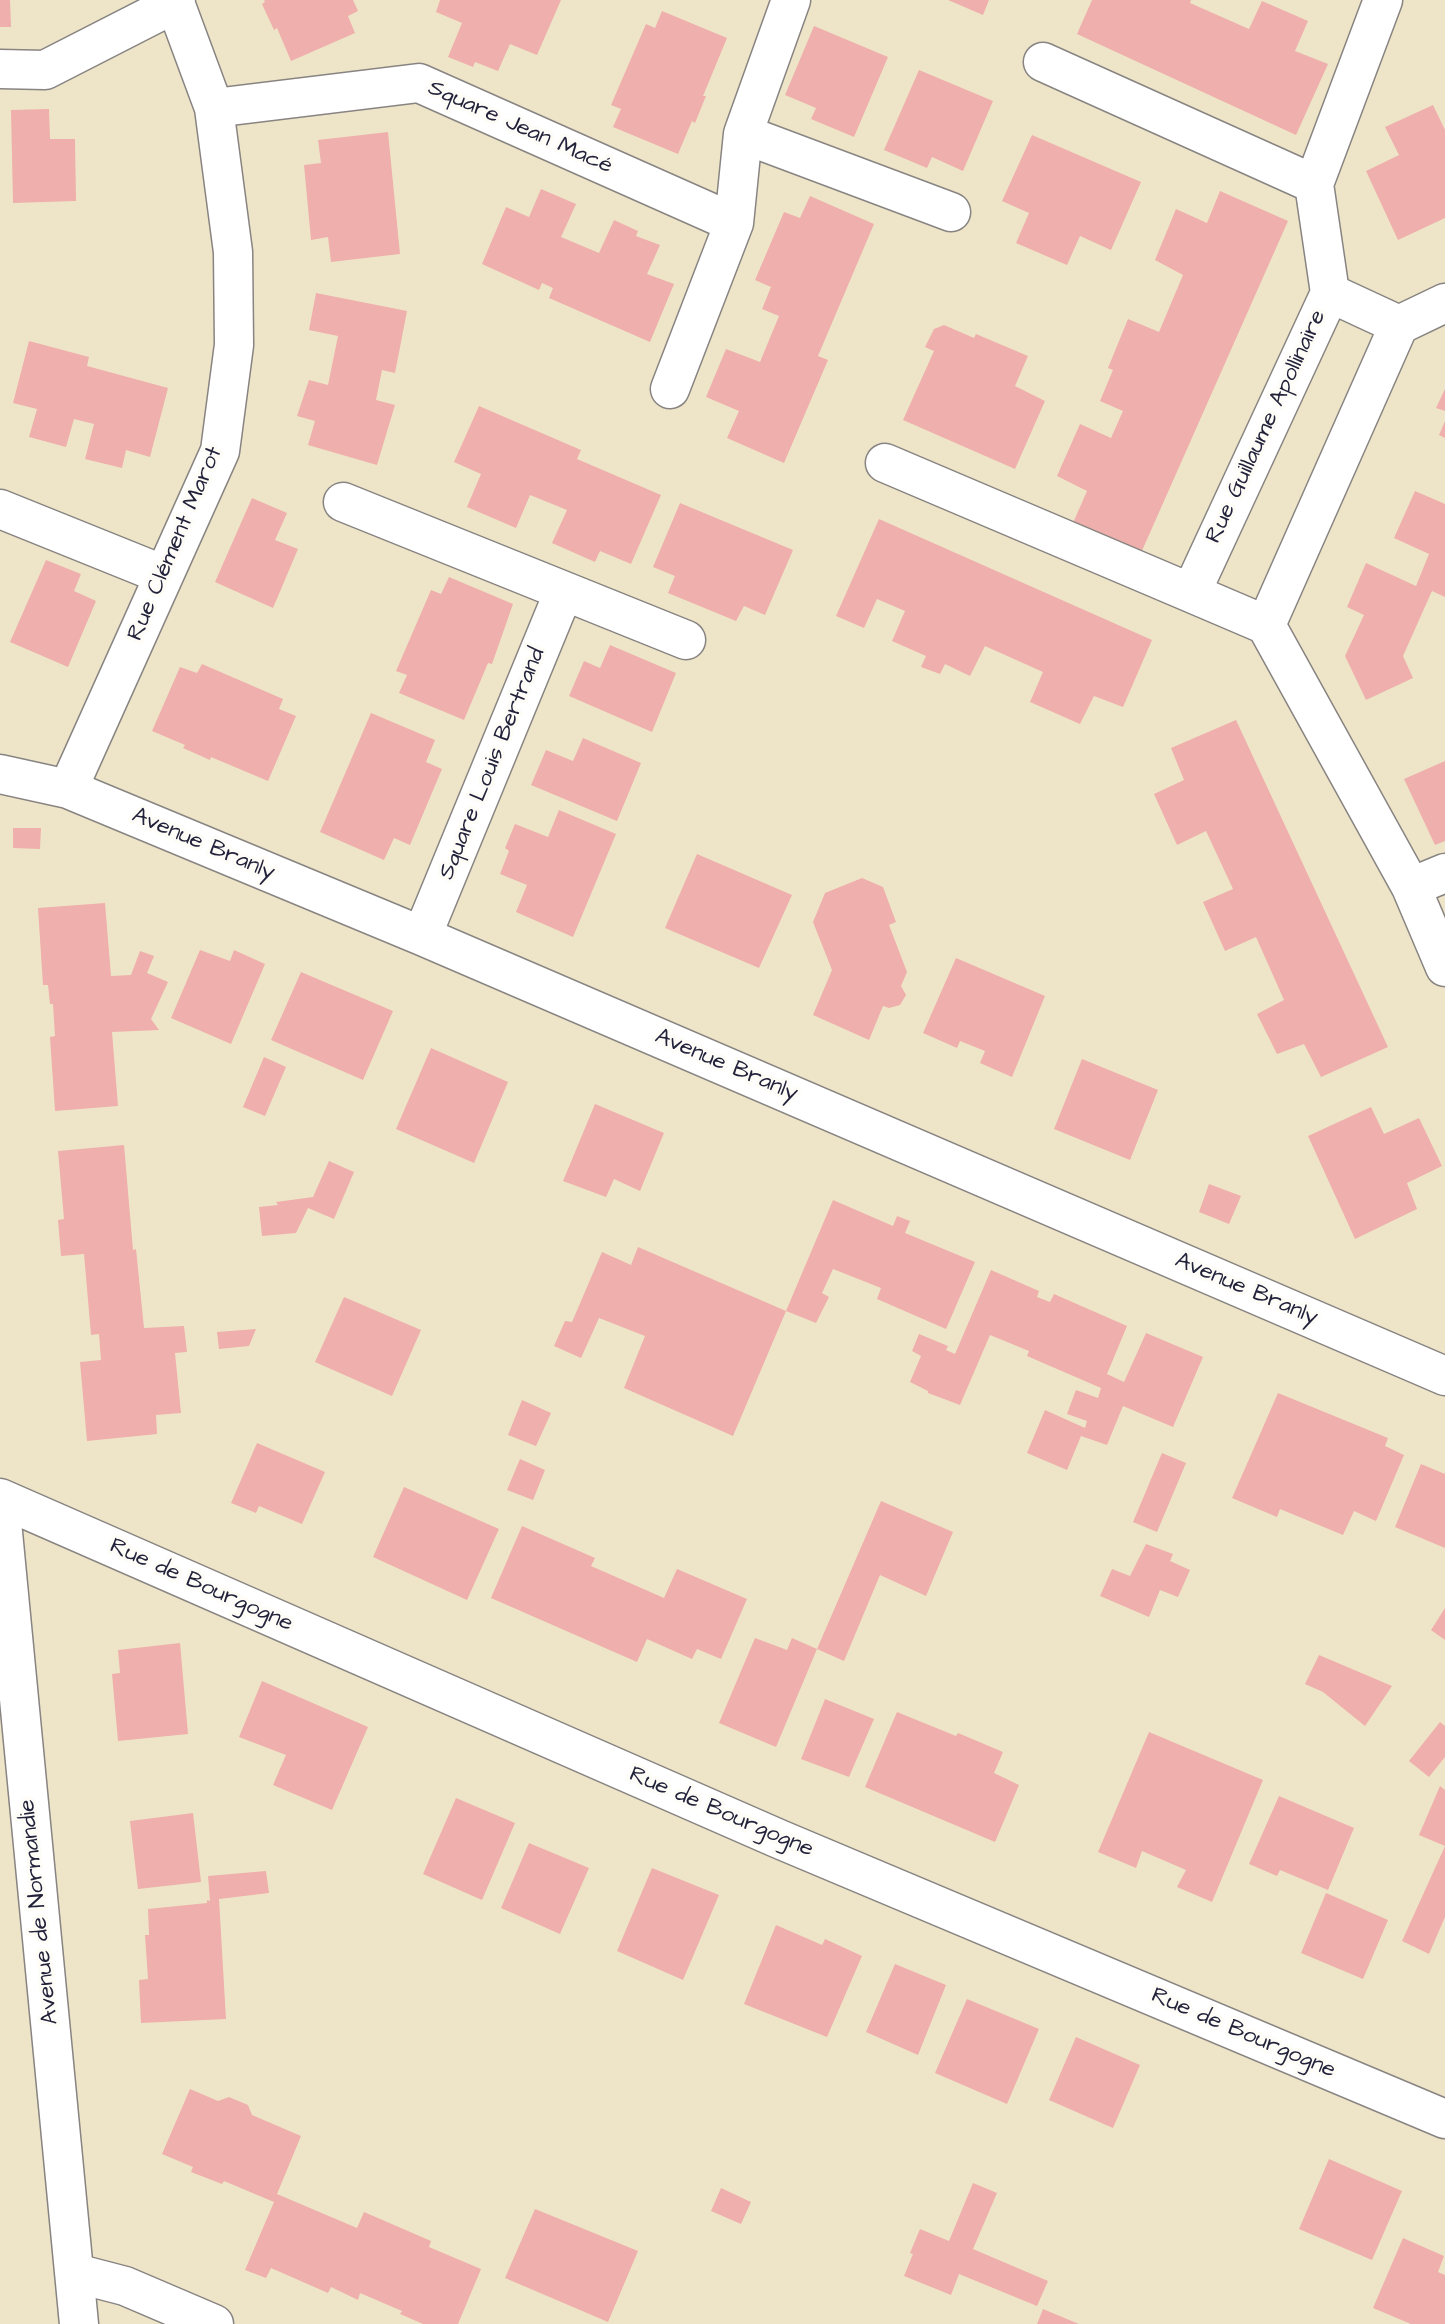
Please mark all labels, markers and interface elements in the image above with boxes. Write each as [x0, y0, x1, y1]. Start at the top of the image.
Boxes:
street label: Square Jean Macé [423, 75, 617, 181]
street label: Rue Guillaume Apollinaire [1201, 306, 1333, 548]
street label: Rue Clément Marot [123, 443, 229, 645]
street label: Square Louis Bertrand [434, 644, 552, 884]
street label: Avenue Branly [127, 803, 279, 887]
street label: Avenue Branly [650, 1024, 802, 1108]
street label: Avenue Branly [1170, 1248, 1322, 1332]
street label: Rue de Bourgogne [105, 1533, 297, 1639]
street label: Rue de Bourgogne [625, 1762, 817, 1864]
street label: Avenue de Normandie [14, 1798, 66, 2026]
street label: Rue de Bourgogne [1147, 1983, 1339, 2085]

